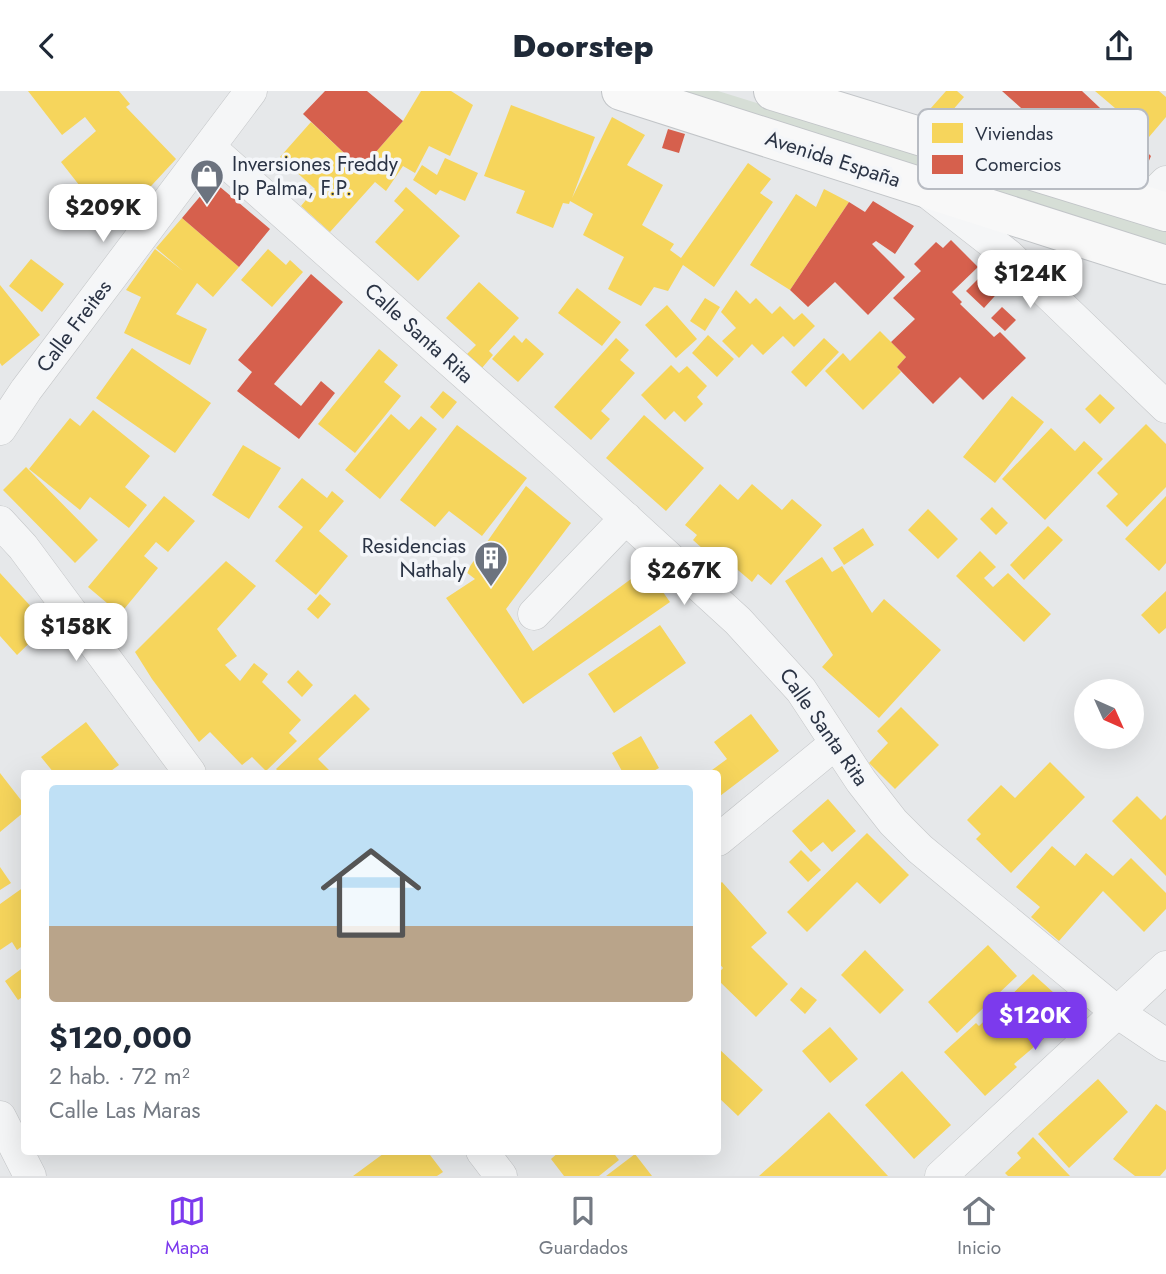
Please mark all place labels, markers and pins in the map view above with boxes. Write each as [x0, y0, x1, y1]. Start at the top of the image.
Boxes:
place label: Inversiones Freddy Ip Palma, F.P. [232, 149, 399, 203]
shop icon: Inversiones Freddy Ip Palma, F.P. [188, 157, 226, 206]
pin: $209K [54, 185, 152, 244]
pin: $124K [981, 251, 1079, 310]
place label: Residencias Nathaly [362, 531, 467, 585]
building icon: Residencias Nathaly [472, 539, 510, 588]
pin: $267K [635, 547, 733, 607]
pin: $158K [27, 603, 125, 663]
pin: $120K [986, 993, 1084, 1052]

